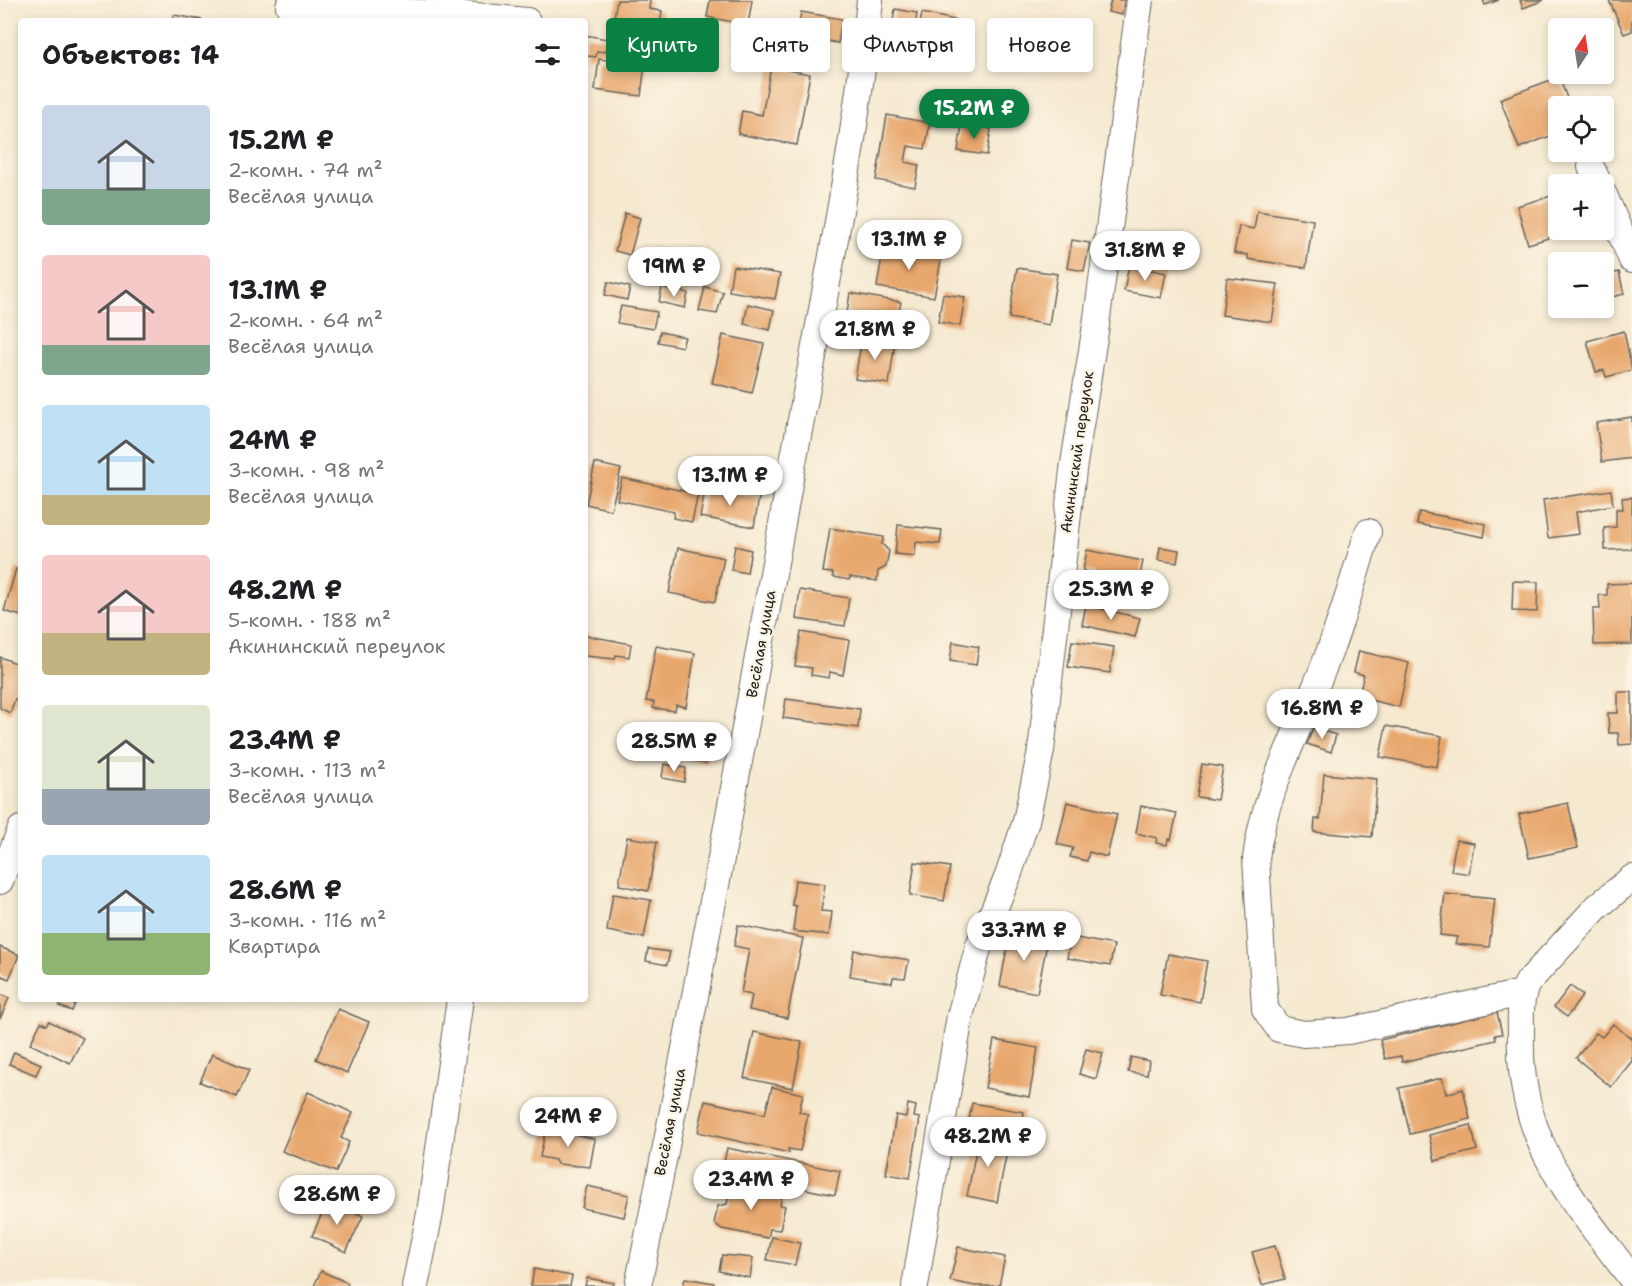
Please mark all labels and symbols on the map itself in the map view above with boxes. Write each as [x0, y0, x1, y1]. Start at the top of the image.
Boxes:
north arrow [1548, 18, 1614, 84]
pin: 15.2M ₽ [919, 89, 1029, 140]
pin: 13.1M ₽ [854, 220, 964, 271]
pin: 31.8M ₽ [1090, 231, 1200, 282]
pin: 19M ₽ [632, 247, 716, 298]
pin: 21.8M ₽ [820, 310, 930, 361]
street label: Акининский переулок [1056, 370, 1098, 534]
pin: 13.1M ₽ [675, 456, 785, 507]
pin: 25.3M ₽ [1056, 570, 1166, 621]
street label: Весёлая улица [742, 588, 780, 699]
pin: 16.8M ₽ [1267, 689, 1377, 740]
pin: 28.5M ₽ [619, 722, 729, 773]
pin: 33.7M ₽ [969, 911, 1079, 962]
street label: Весёлая улица [650, 1066, 690, 1177]
pin: 24M ₽ [526, 1097, 610, 1148]
pin: 48.2M ₽ [933, 1117, 1043, 1168]
pin: 23.4M ₽ [696, 1160, 806, 1211]
pin: 28.6M ₽ [282, 1175, 392, 1226]

